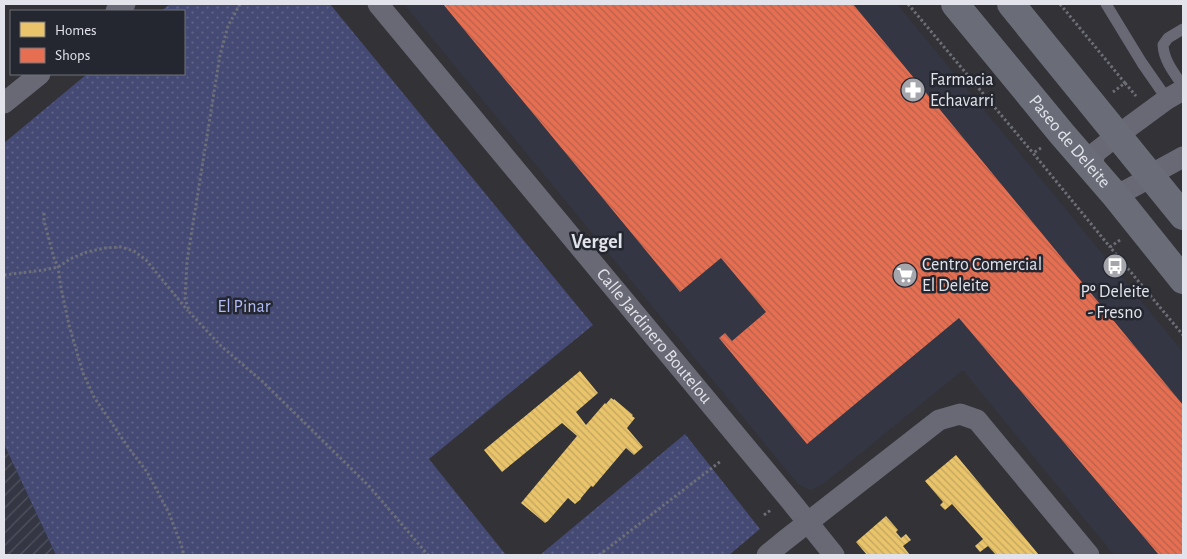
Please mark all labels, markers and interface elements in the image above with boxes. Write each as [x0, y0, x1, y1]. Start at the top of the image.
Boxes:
legend [10, 10, 185, 75]
text: Homes [55, 23, 97, 38]
text: Shops [55, 48, 90, 63]
place label: Farmacia Echavarri [930, 71, 994, 110]
pharmacy icon: Farmacia Echavarri [900, 77, 926, 103]
street label: Paseo de Deleite [1025, 92, 1114, 192]
district label: Vergel [571, 232, 623, 252]
bus stop icon: Pº Deleite - Fresno [1102, 253, 1128, 279]
place label: Centro Comercial El Deleite [922, 256, 1042, 295]
supermarket icon: Centro Comercial El Deleite [892, 262, 918, 288]
street label: Calle Jardinero Boutelou [593, 265, 715, 407]
place label: Pº Deleite - Fresno [1080, 283, 1150, 322]
park label: El Pinar [217, 298, 271, 316]

